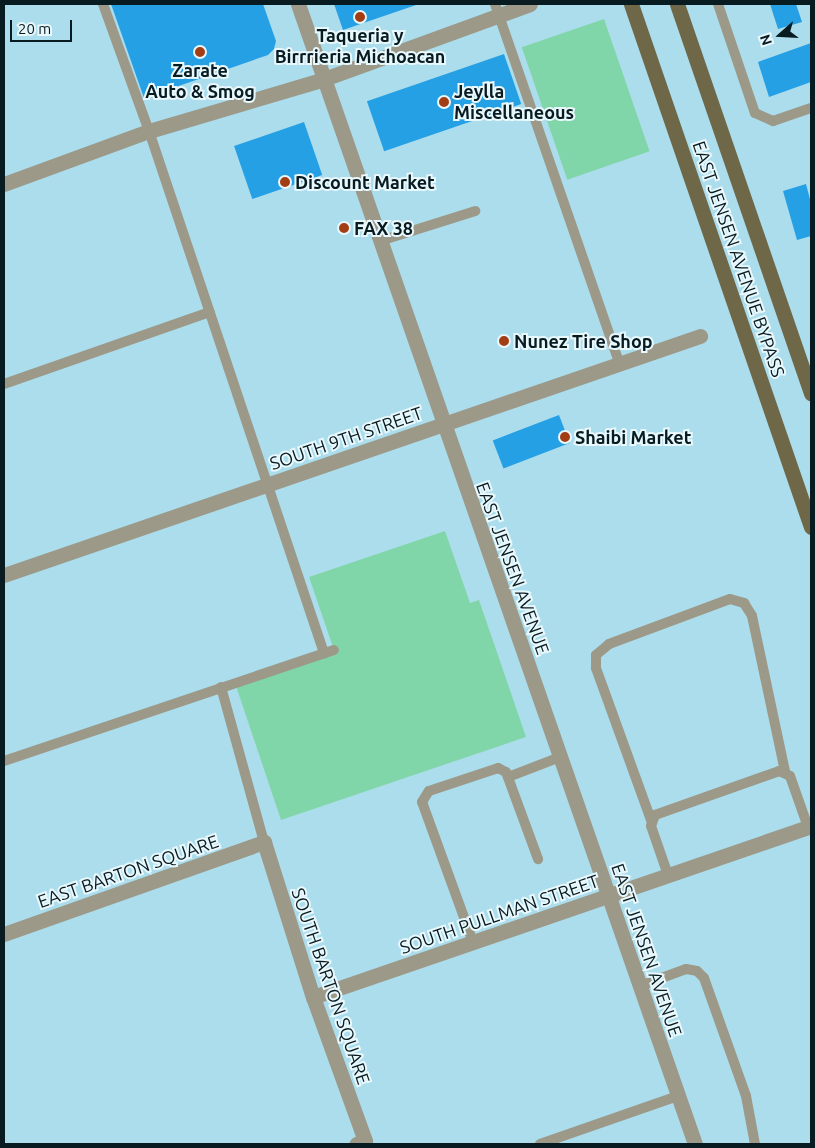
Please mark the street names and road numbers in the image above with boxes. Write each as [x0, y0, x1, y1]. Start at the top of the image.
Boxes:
street label: EAST JENSEN AVENUE BYPASS [688, 138, 790, 380]
street label: SOUTH 9TH STREET [267, 402, 425, 474]
street label: EAST JENSEN AVENUE [472, 479, 554, 657]
street label: EAST BARTON SQUARE [35, 830, 221, 912]
street label: EAST JENSEN AVENUE [607, 861, 687, 1039]
street label: SOUTH PULLMAN STREET [397, 870, 601, 958]
street label: SOUTH BARTON SQUARE [287, 885, 375, 1087]

